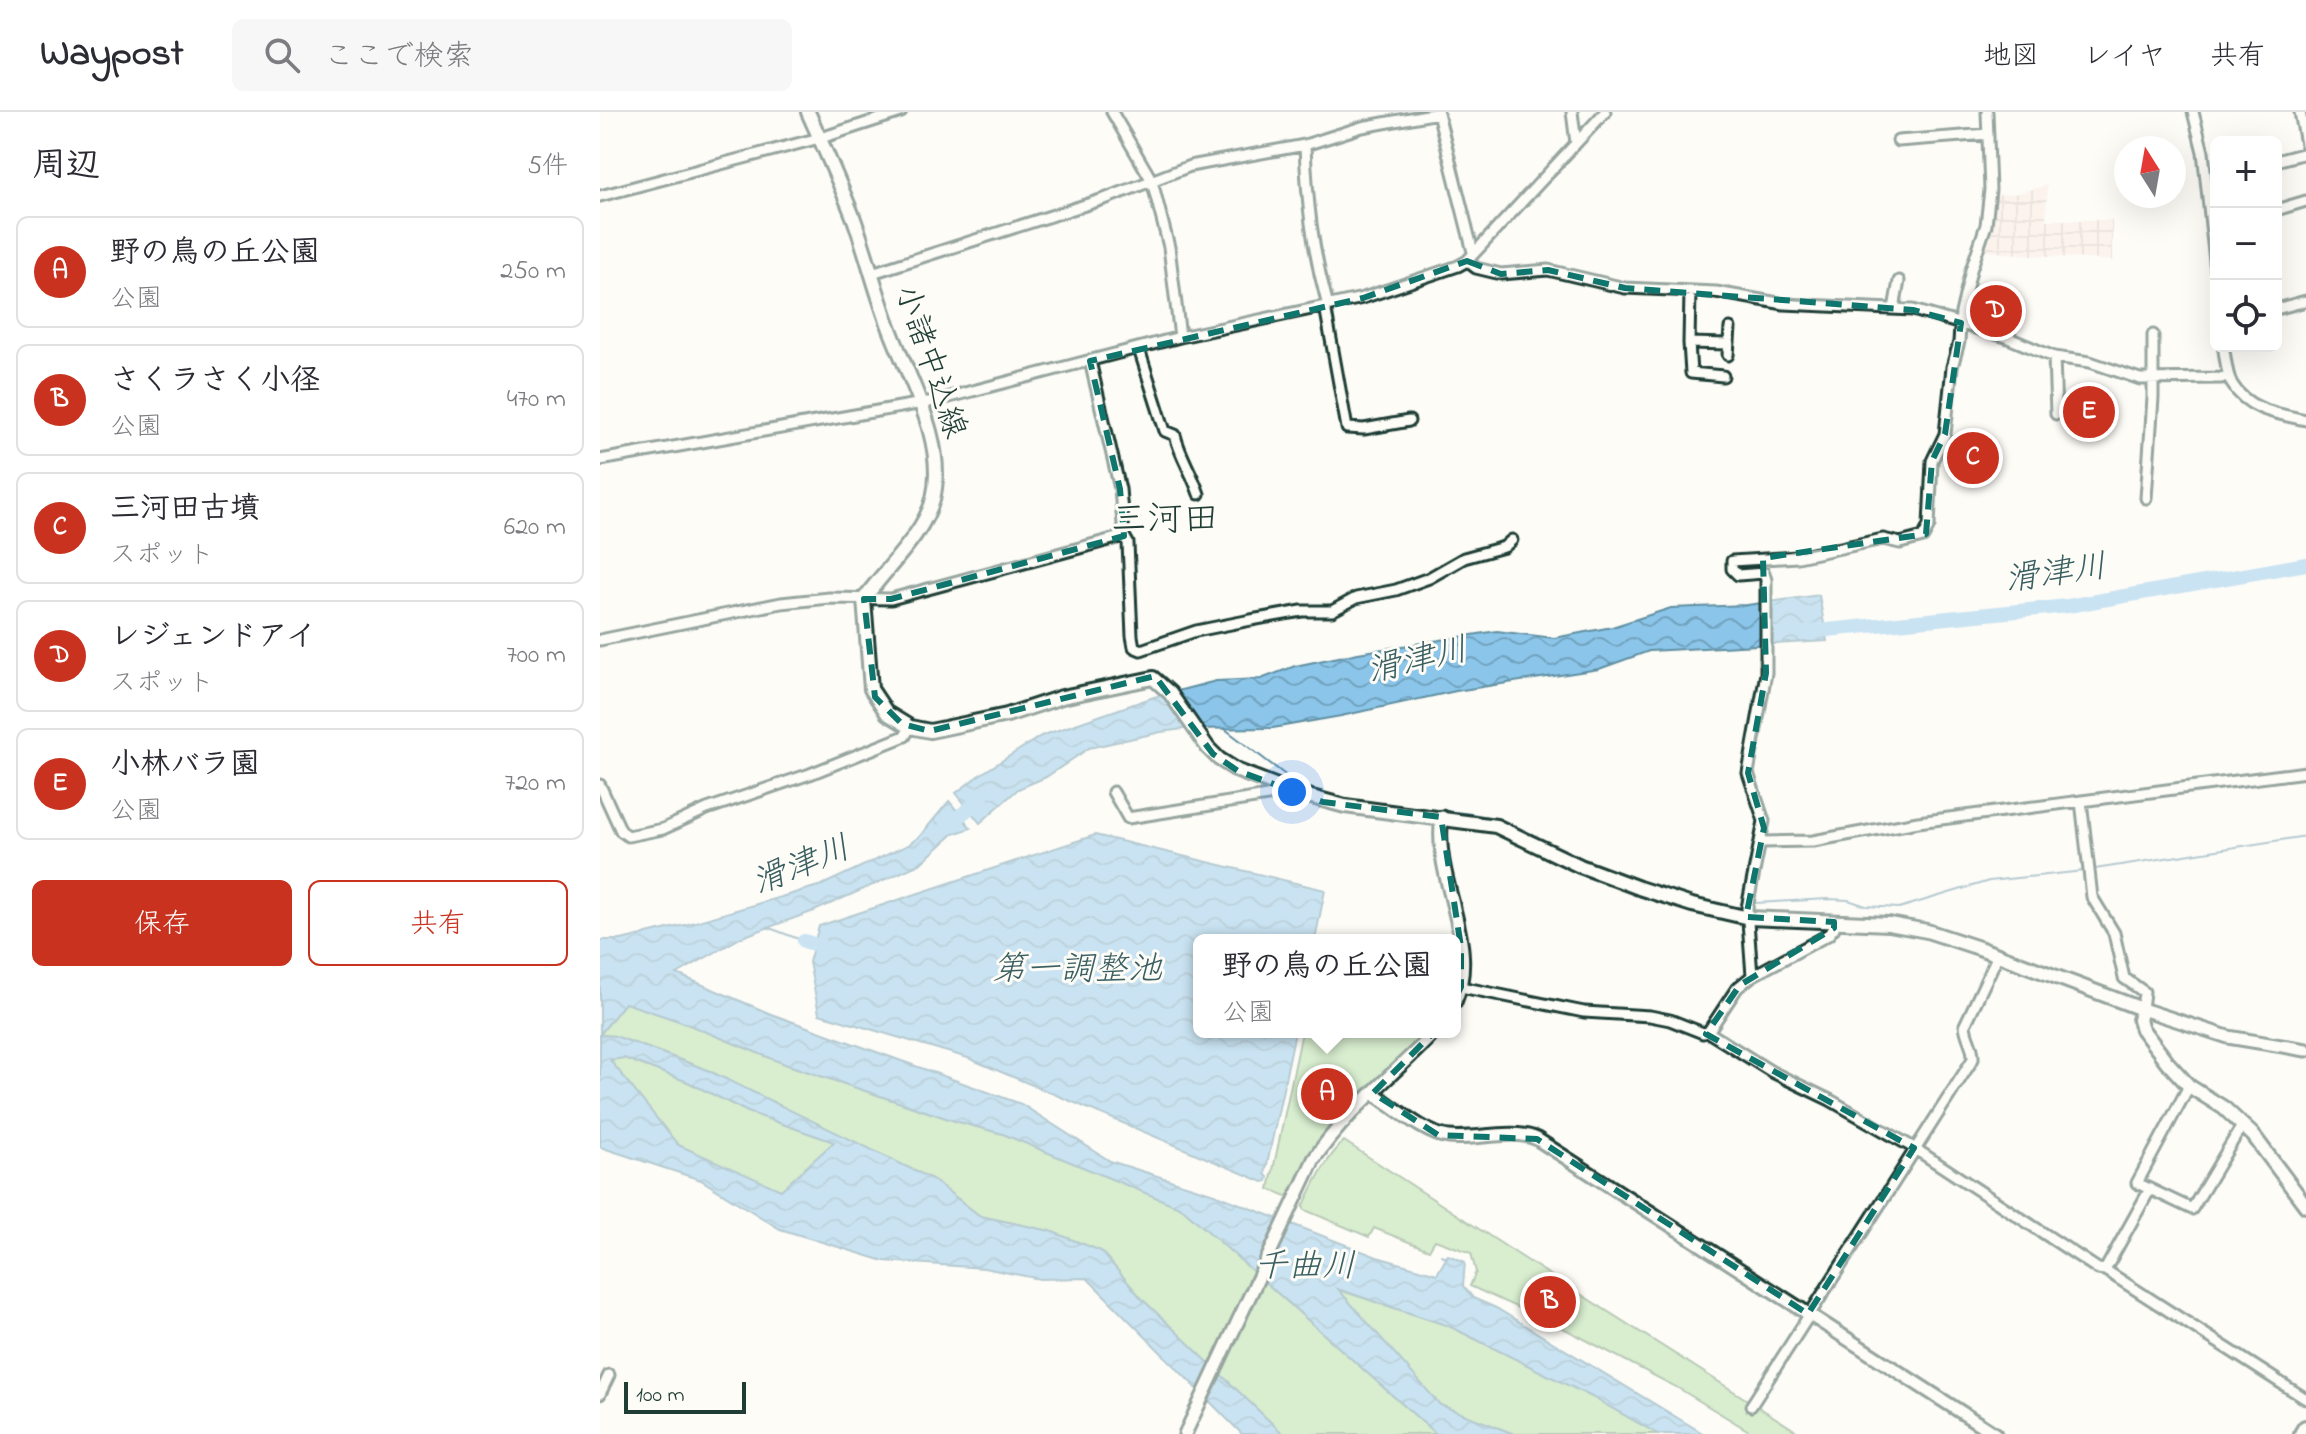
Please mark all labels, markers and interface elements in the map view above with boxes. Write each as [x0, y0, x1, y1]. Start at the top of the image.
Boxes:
search box [232, 19, 792, 91]
text: Waypost [40, 27, 184, 83]
icon: search [260, 33, 304, 77]
text: ここで検索 [324, 36, 474, 80]
text: 地図 [1983, 37, 2039, 78]
text: レイヤ [2083, 37, 2166, 78]
text: 共有 [2210, 37, 2266, 78]
north arrow [2114, 136, 2186, 208]
map controls [2210, 136, 2282, 352]
button: + [2210, 136, 2282, 208]
text: 周辺 [32, 142, 100, 192]
text: 5件 [527, 148, 568, 186]
button: − [2210, 208, 2282, 280]
text: 野の鳥の丘公園 [110, 232, 320, 276]
text: A [52, 253, 68, 291]
text: 250 m [500, 253, 566, 291]
street label: 小諸中込線 [881, 279, 977, 445]
button: locate [2210, 280, 2282, 352]
text: 公園 [110, 281, 162, 319]
pin: D [1970, 281, 2022, 341]
text: さくラさく小径 [110, 360, 320, 404]
text: B [51, 381, 69, 419]
text: 470 m [507, 381, 566, 419]
pin: E [2063, 382, 2115, 442]
text: 公園 [110, 409, 162, 447]
pin: C [1947, 428, 1999, 488]
text: 三河田古墳 [110, 488, 260, 532]
district label: 三河田 [1111, 495, 1219, 548]
text: C [53, 509, 67, 547]
text: 620 m [504, 509, 566, 547]
text: スポット [110, 537, 214, 575]
water label: 滑津川 [2002, 543, 2110, 607]
text: レジェンドアイ [110, 616, 316, 660]
water label: 滑津川 [1363, 626, 1473, 698]
text: D [50, 637, 70, 675]
text: 700 m [506, 637, 566, 675]
text: スポット [110, 665, 214, 703]
text: 小林バラ園 [110, 744, 260, 788]
text: E [52, 765, 68, 803]
text: 720 m [504, 765, 566, 803]
your location [1272, 772, 1312, 812]
text: 公園 [110, 793, 162, 831]
water label: 滑津川 [745, 825, 859, 909]
button: 保存 [32, 880, 292, 966]
button: 共有 [308, 880, 568, 966]
popup [1193, 934, 1461, 1038]
water label: 第一調整池 [992, 946, 1163, 996]
text: 野の鳥の丘公園 [1222, 946, 1432, 990]
text: 公園 [1222, 995, 1274, 1033]
pin: A [1301, 1064, 1353, 1124]
water label: 千曲川 [1254, 1243, 1356, 1293]
pin: B [1524, 1272, 1576, 1332]
scale bar [624, 1378, 746, 1414]
text: 100 m [636, 1380, 685, 1412]

